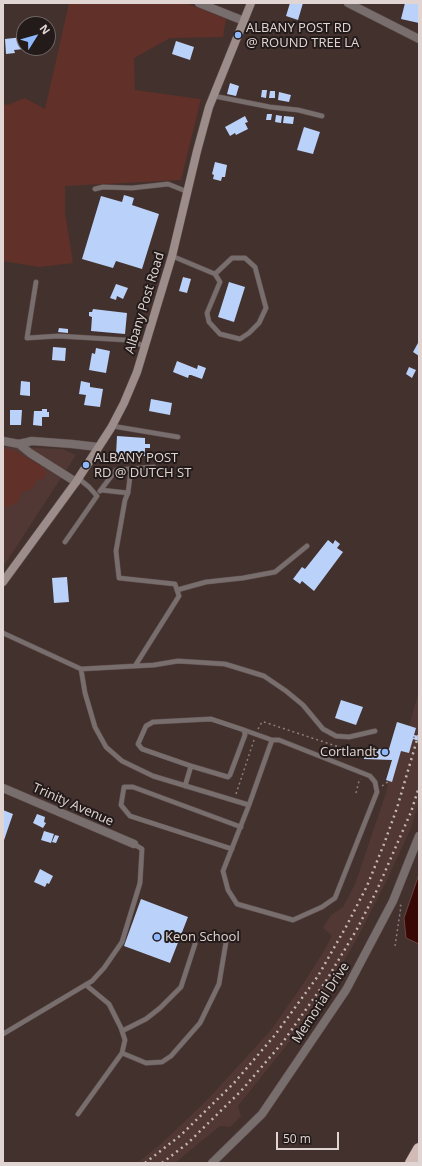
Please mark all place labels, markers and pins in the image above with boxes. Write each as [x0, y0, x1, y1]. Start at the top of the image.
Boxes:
place label: ALBANY POST RD @ ROUND TREE LA [246, 20, 359, 51]
marker: ALBANY POST RD @ ROUND TREE LA [233, 30, 243, 40]
place label: ALBANY POST RD @ DUTCH ST [94, 450, 191, 481]
marker: ALBANY POST RD @ DUTCH ST [81, 460, 91, 470]
place label: Cortlandt [320, 744, 377, 760]
marker: Cortlandt [380, 747, 390, 757]
place label: Keon School [165, 929, 240, 945]
marker: Keon School [152, 932, 162, 942]

